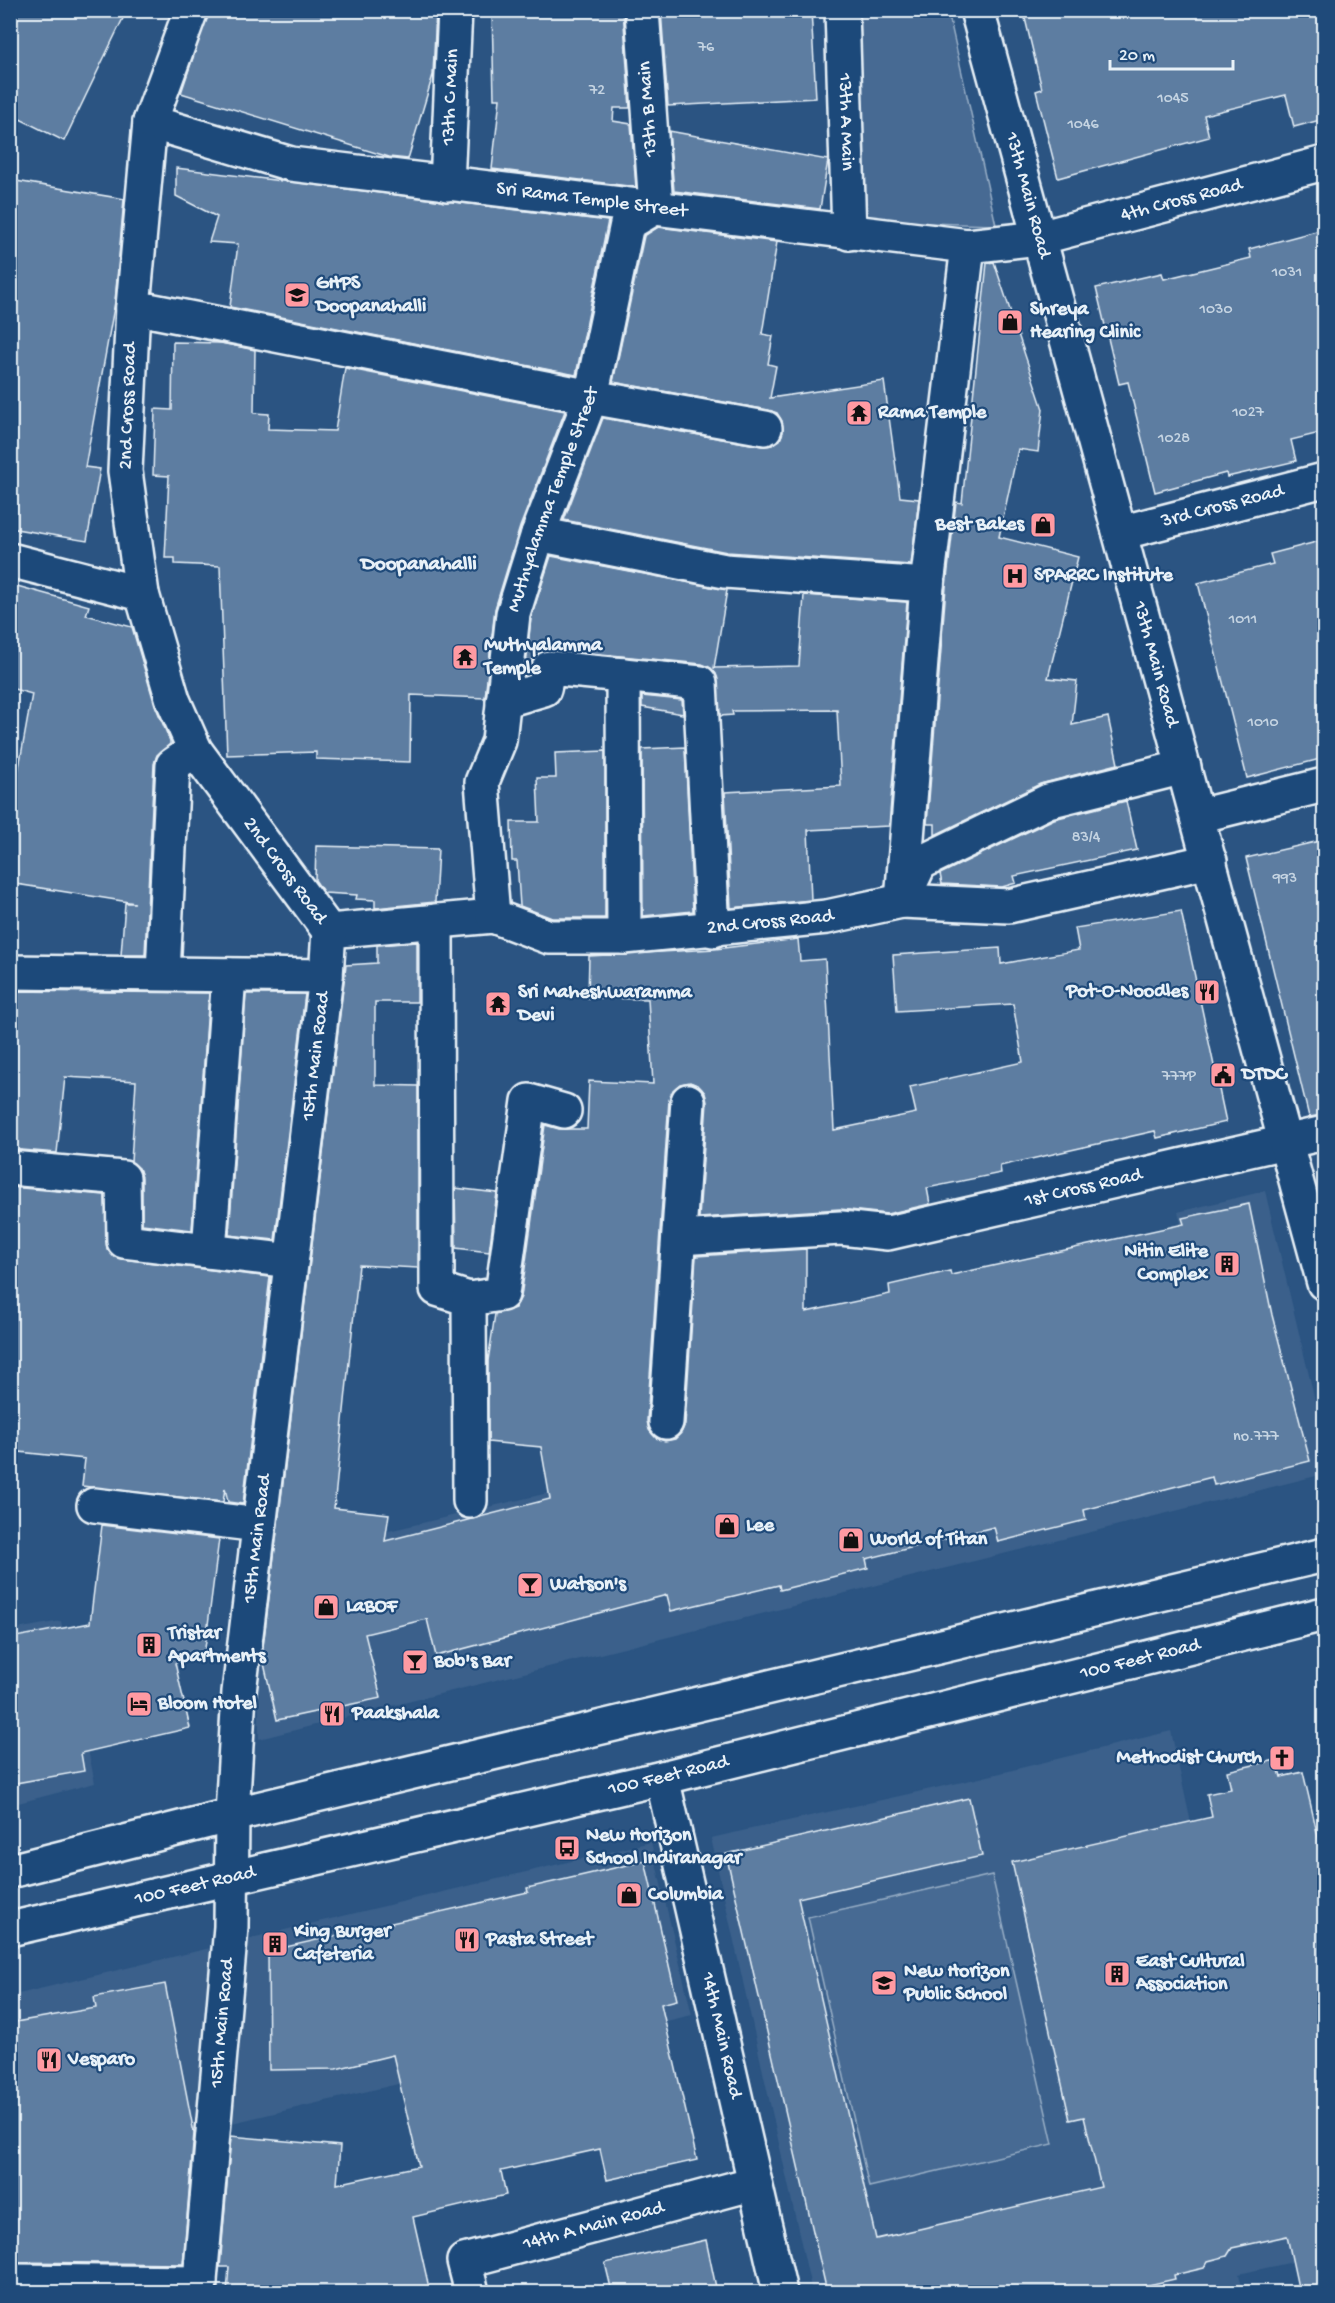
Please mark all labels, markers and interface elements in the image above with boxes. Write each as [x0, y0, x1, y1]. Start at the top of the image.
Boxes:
scale bar [1110, 33, 1233, 71]
house number: 76 [697, 39, 715, 58]
text: 20 m [1119, 46, 1155, 67]
street label: 13th C Main [437, 48, 465, 147]
street label: 13th B Main [634, 60, 664, 159]
street label: 13th A Main [832, 72, 859, 172]
house number: 72 [588, 82, 605, 101]
house number: 1045 [1156, 90, 1189, 109]
house number: 1046 [1066, 116, 1100, 135]
street label: 13th Main Road [999, 129, 1056, 263]
street label: 4th Cross Road [1118, 173, 1247, 227]
street label: Sri Rama Temple Street [495, 177, 690, 224]
house number: 1031 [1271, 264, 1302, 283]
place label: GHPS Doopanahalli [314, 273, 426, 319]
school or university icon: GHPS Doopanahalli [282, 280, 312, 310]
place label: Shreya Hearing Clinic [1030, 299, 1141, 345]
house number: 1030 [1199, 301, 1232, 320]
shop icon: Shreya Hearing Clinic [995, 307, 1025, 337]
street label: 2nd Cross Road [115, 340, 143, 470]
street label: Muthyalamma Temple Street [503, 383, 605, 615]
temple icon: Rama Temple [844, 398, 874, 428]
place label: Rama Temple [877, 402, 987, 425]
house number: 1027 [1231, 404, 1265, 423]
house number: 1028 [1157, 430, 1190, 449]
street label: 3rd Cross Road [1158, 479, 1288, 534]
shop icon: Best Bakes [1028, 510, 1058, 540]
place label: Best Bakes [934, 514, 1026, 537]
district label: Doopanahalli [359, 553, 477, 578]
hospital icon: SPARRC Institute [1000, 561, 1030, 591]
place label: SPARRC Institute [1034, 565, 1174, 588]
street label: 13th Main Road [1127, 598, 1184, 732]
house number: 1011 [1228, 611, 1257, 630]
place label: Muthyalamma Temple [482, 635, 603, 681]
temple icon: Muthyalamma Temple [450, 642, 480, 672]
house number: 1010 [1246, 714, 1279, 733]
street label: 2nd Cross Road [237, 813, 333, 931]
house number: 83/4 [1072, 829, 1101, 848]
house number: 993 [1272, 870, 1297, 889]
street label: 2nd Cross Road [706, 904, 838, 940]
restaurant icon: Pot-O-Noodles [1192, 977, 1222, 1007]
place label: Pot-O-Noodles [1065, 981, 1190, 1004]
place label: Sri Maheshwaramma Devi [516, 982, 693, 1028]
street label: 15th Main Road [297, 988, 336, 1123]
temple icon: Sri Maheshwaramma Devi [483, 989, 513, 1019]
public building icon: DTDC [1208, 1060, 1238, 1090]
place label: DTDC [1240, 1064, 1289, 1087]
house number: 777P [1161, 1068, 1196, 1087]
street label: 1st Cross Road [1021, 1163, 1147, 1213]
place label: Nitin Elite Complex [1124, 1241, 1209, 1287]
building icon: Nitin Elite Complex [1212, 1249, 1242, 1279]
house number: no.777 [1233, 1428, 1280, 1447]
street label: 15th Main Road [238, 1471, 277, 1605]
shop icon: Lee [712, 1511, 742, 1541]
place label: Lee [746, 1515, 775, 1538]
shop icon: World of Titan [836, 1525, 866, 1555]
place label: World of Titan [869, 1529, 988, 1552]
bar icon: Watson's [515, 1570, 545, 1600]
place label: Watson's [549, 1574, 628, 1597]
shop icon: LaBOF [311, 1592, 341, 1622]
place label: LaBOF [346, 1596, 399, 1619]
place label: Tristar Apartments [166, 1623, 267, 1669]
building icon: Tristar Apartments [134, 1630, 164, 1660]
street label: 100 Feet Road [1077, 1633, 1205, 1686]
bar icon: Bob's Bar [400, 1647, 430, 1677]
place label: Bob's Bar [433, 1651, 513, 1674]
hotel icon: Bloom Hotel [124, 1689, 154, 1719]
place label: Bloom Hotel [157, 1693, 258, 1716]
restaurant icon: Paakshala [317, 1699, 347, 1729]
place label: Paakshala [351, 1703, 440, 1726]
church icon: Methodist Church [1267, 1743, 1297, 1773]
place label: Methodist Church [1117, 1747, 1262, 1770]
street label: 100 Feet Road [605, 1750, 733, 1802]
place label: New Horizon School Indiranagar [586, 1825, 743, 1871]
bus stop icon: New Horizon School Indiranagar [552, 1833, 582, 1863]
street label: 100 Feet Road [132, 1861, 260, 1911]
shop icon: Columbia [614, 1880, 644, 1910]
place label: Columbia [647, 1884, 724, 1907]
place label: King Burger Cafeteria [293, 1921, 392, 1967]
restaurant icon: Pasta Street [452, 1925, 482, 1955]
building icon: King Burger Cafeteria [260, 1929, 290, 1959]
place label: Pasta Street [485, 1929, 595, 1952]
place label: East Cultural Association [1135, 1951, 1245, 1997]
street label: 15th Main Road [205, 1955, 240, 2090]
building icon: East Cultural Association [1102, 1959, 1132, 1989]
place label: New Horizon Public School [903, 1961, 1010, 2007]
school or university icon: New Horizon Public School [869, 1968, 899, 1998]
street label: 14th Main Road [695, 1969, 747, 2103]
restaurant icon: Vesparo [34, 2045, 64, 2075]
place label: Vesparo [67, 2049, 136, 2072]
street label: 14th A Main Road [519, 2196, 669, 2256]

